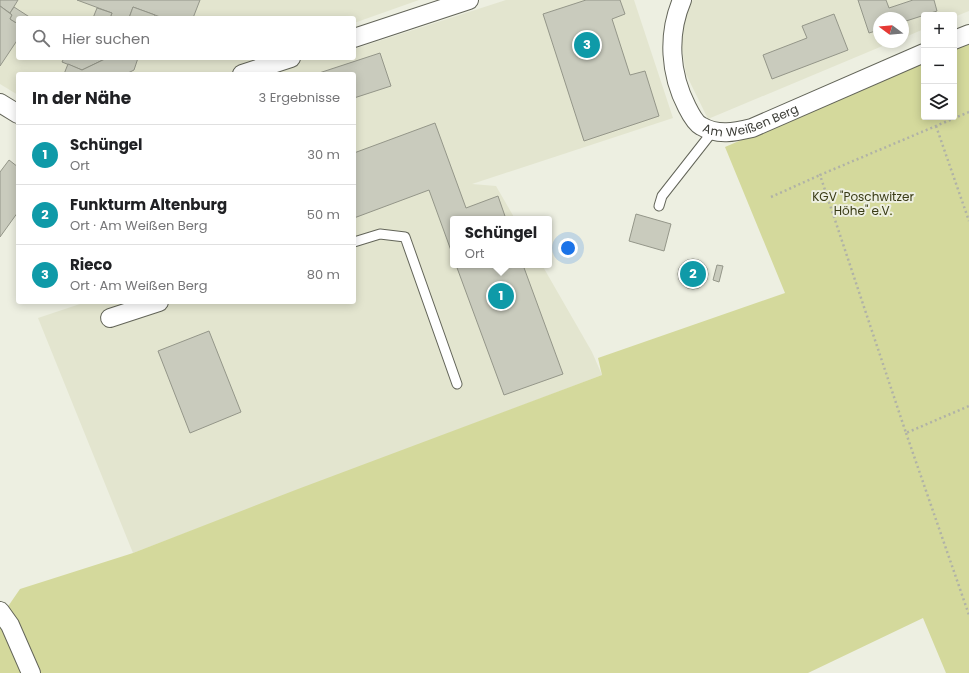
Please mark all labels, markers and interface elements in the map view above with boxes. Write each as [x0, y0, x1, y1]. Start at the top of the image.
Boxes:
north arrow [873, 12, 909, 48]
map controls [921, 12, 957, 120]
button: + [921, 12, 957, 48]
search box [16, 16, 356, 60]
icon: search [30, 27, 52, 49]
text: Hier suchen [62, 28, 150, 49]
pin: 3 [574, 30, 600, 60]
button: − [921, 48, 957, 84]
button: layers [921, 84, 957, 120]
text: In der Nähe [32, 86, 131, 110]
text: 3 Ergebnisse [259, 88, 340, 107]
street label: Am Weißen Berg [700, 100, 801, 141]
text: Schüngel [70, 134, 142, 155]
text: 1 [43, 145, 47, 164]
text: 30 m [307, 145, 340, 164]
text: Ort [70, 156, 90, 175]
park label: KGV "Poschwitzer Höhe" e.V. [812, 188, 914, 219]
text: Funkturm Altenburg [70, 194, 227, 215]
text: 2 [41, 205, 49, 224]
text: 50 m [307, 205, 340, 224]
text: Ort · Am Weißen Berg [70, 216, 207, 235]
popup [450, 216, 552, 268]
text: Schüngel [465, 222, 537, 243]
your location [558, 238, 578, 258]
text: Ort [465, 244, 485, 263]
text: Rieco [70, 254, 112, 275]
pin: 2 [680, 259, 706, 289]
text: 3 [41, 265, 49, 284]
text: 80 m [307, 265, 340, 284]
text: Ort · Am Weißen Berg [70, 276, 207, 295]
pin: 1 [488, 281, 514, 311]

